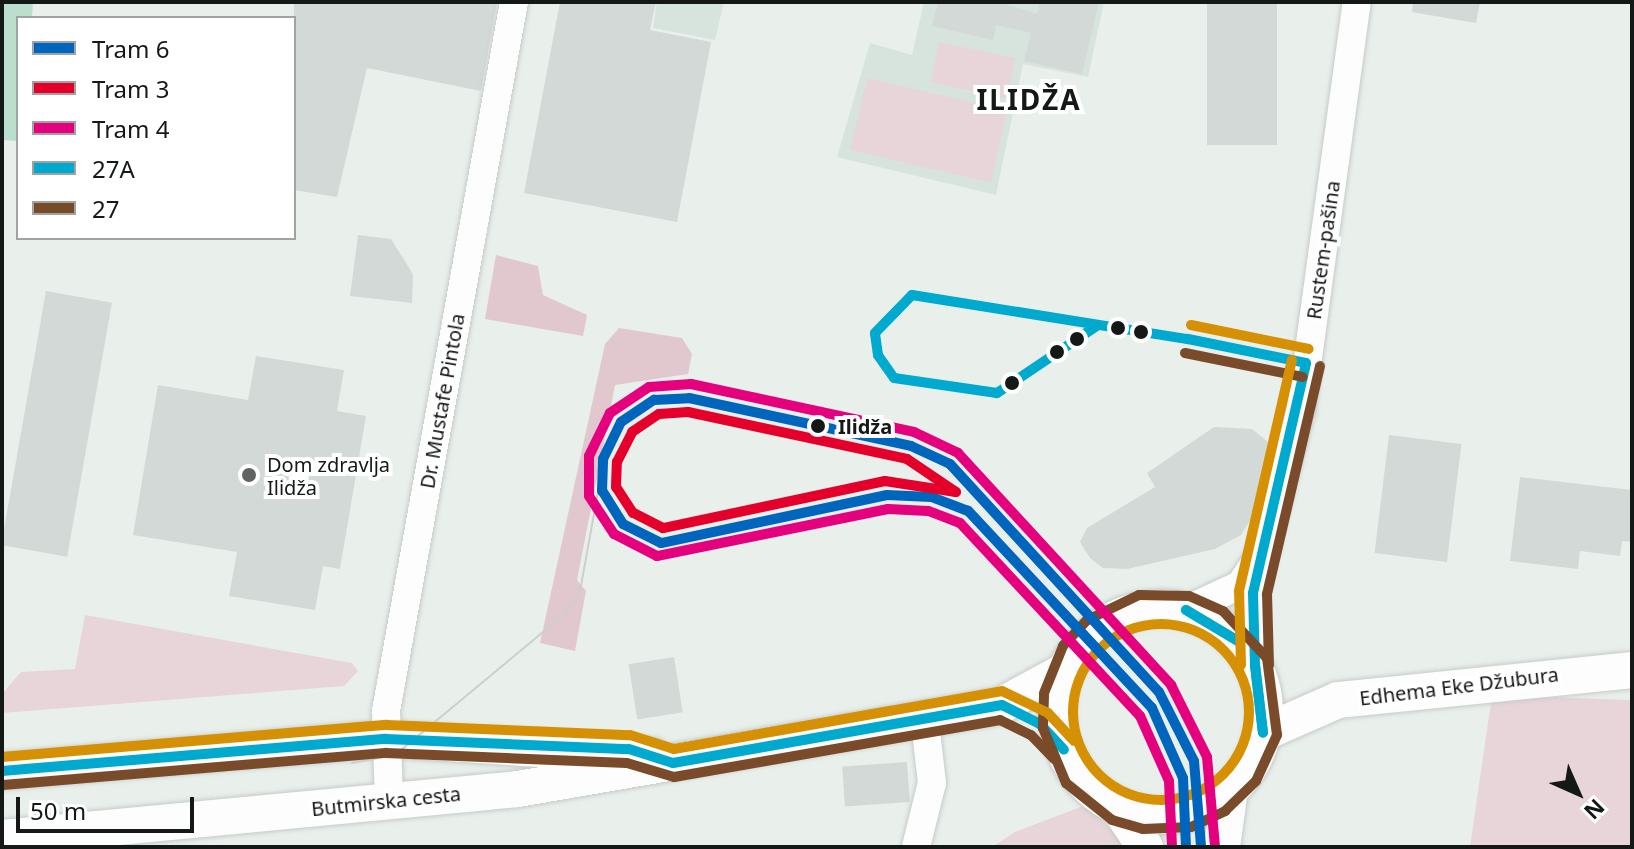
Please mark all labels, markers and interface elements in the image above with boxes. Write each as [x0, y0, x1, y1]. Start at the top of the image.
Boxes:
legend [16, 16, 296, 240]
text: Tram 6 [92, 32, 169, 65]
text: Tram 3 [92, 72, 169, 105]
district label: ILIDŽA [976, 82, 1082, 116]
text: Tram 4 [92, 112, 169, 145]
text: 27A [92, 152, 135, 185]
street label: Rustem-pašina [1301, 179, 1345, 321]
text: 27 [92, 192, 119, 225]
street label: Dr. Mustafe Pintola [415, 312, 469, 490]
unlabelled marker [1110, 320, 1126, 336]
unlabelled marker [1133, 324, 1149, 340]
unlabelled marker [1069, 331, 1085, 347]
unlabelled marker [1049, 344, 1065, 360]
unlabelled marker [1004, 375, 1020, 391]
marker: Ilidža [805, 413, 831, 439]
place label: Ilidža [838, 414, 892, 438]
place label: Dom zdravlja Ilidža [267, 452, 390, 499]
marker: Dom zdravlja Ilidža [238, 464, 260, 486]
street label: Edhema Eke Džubura [1358, 662, 1560, 710]
north arrow [1538, 753, 1618, 833]
scale bar [20, 781, 198, 831]
street label: Butmirska cesta [310, 781, 462, 821]
text: N [1578, 793, 1612, 827]
text: 50 m [30, 794, 86, 827]

